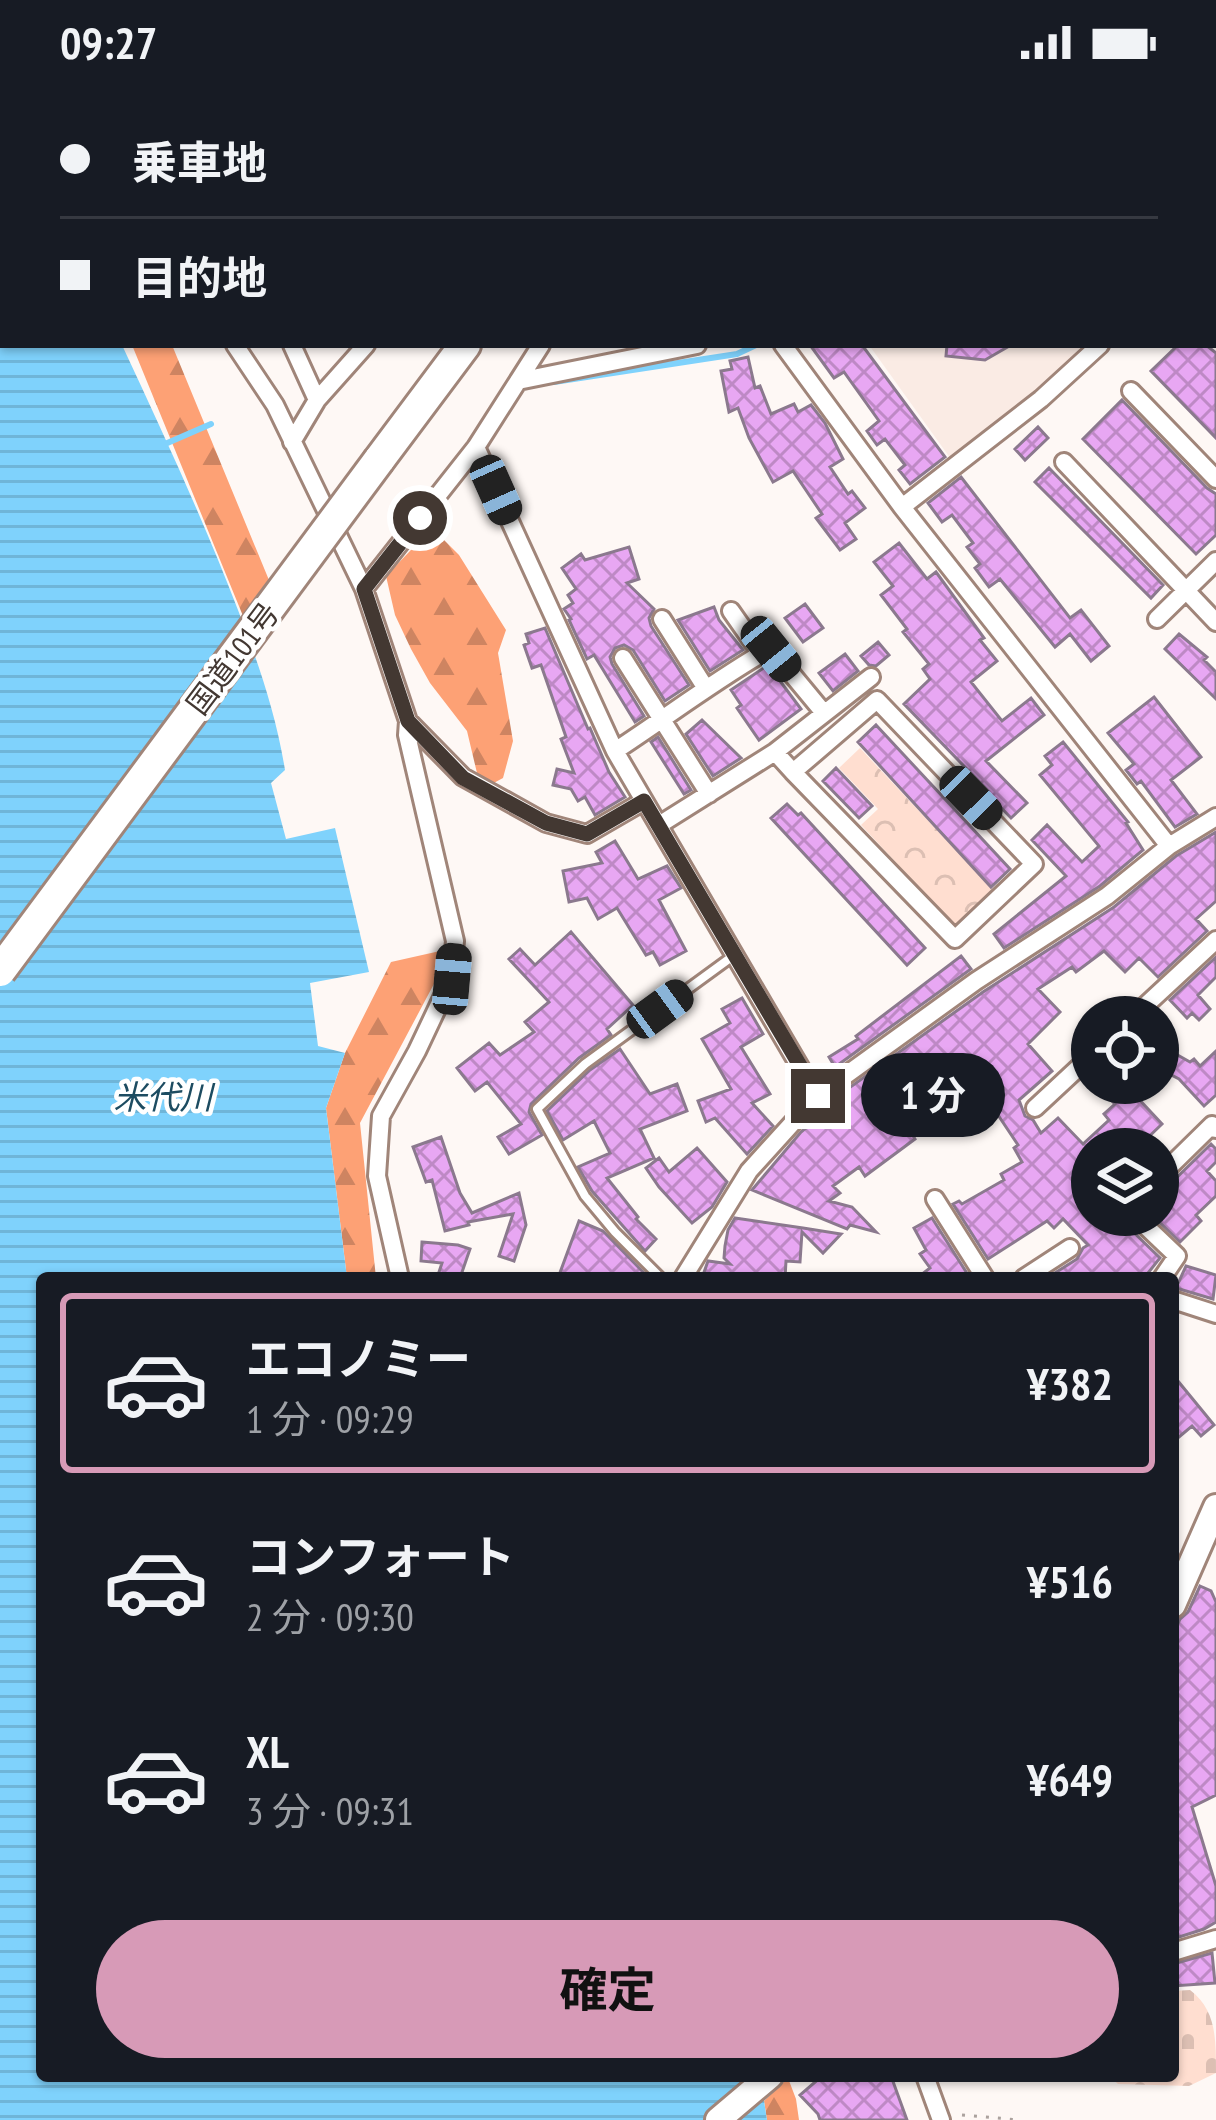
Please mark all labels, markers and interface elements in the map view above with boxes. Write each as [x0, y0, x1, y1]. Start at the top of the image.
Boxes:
text: 09:27 [60, 13, 157, 71]
text: 乗車地 [132, 133, 267, 191]
text: 目的地 [132, 248, 267, 306]
car [465, 450, 527, 530]
route start [393, 491, 447, 545]
street label: 国道101号 [177, 594, 287, 722]
car [734, 610, 808, 688]
car [933, 760, 1009, 836]
car [431, 942, 473, 1016]
car [620, 973, 700, 1045]
map controls [1071, 996, 1179, 1236]
button: locate [1071, 996, 1179, 1104]
callout: 1 分 [860, 1054, 1004, 1138]
route end [791, 1069, 845, 1123]
text: 1 分 [900, 1069, 966, 1120]
water label: 米代川 [114, 1075, 216, 1118]
button: layers [1071, 1128, 1179, 1236]
icon: car [102, 1329, 210, 1437]
text: エコノミー [246, 1329, 471, 1387]
text: ¥382 [1027, 1354, 1113, 1412]
text: 1 分 · 09:29 [246, 1393, 414, 1444]
icon: car [102, 1527, 210, 1635]
text: コンフォート [246, 1527, 515, 1585]
text: ¥516 [1027, 1552, 1113, 1610]
text: 2 分 · 09:30 [246, 1591, 414, 1642]
text: XL [246, 1722, 289, 1780]
icon: car [102, 1725, 210, 1833]
text: ¥649 [1027, 1750, 1113, 1808]
text: 3 分 · 09:31 [246, 1785, 414, 1836]
button: 確定 [96, 1920, 1119, 2058]

